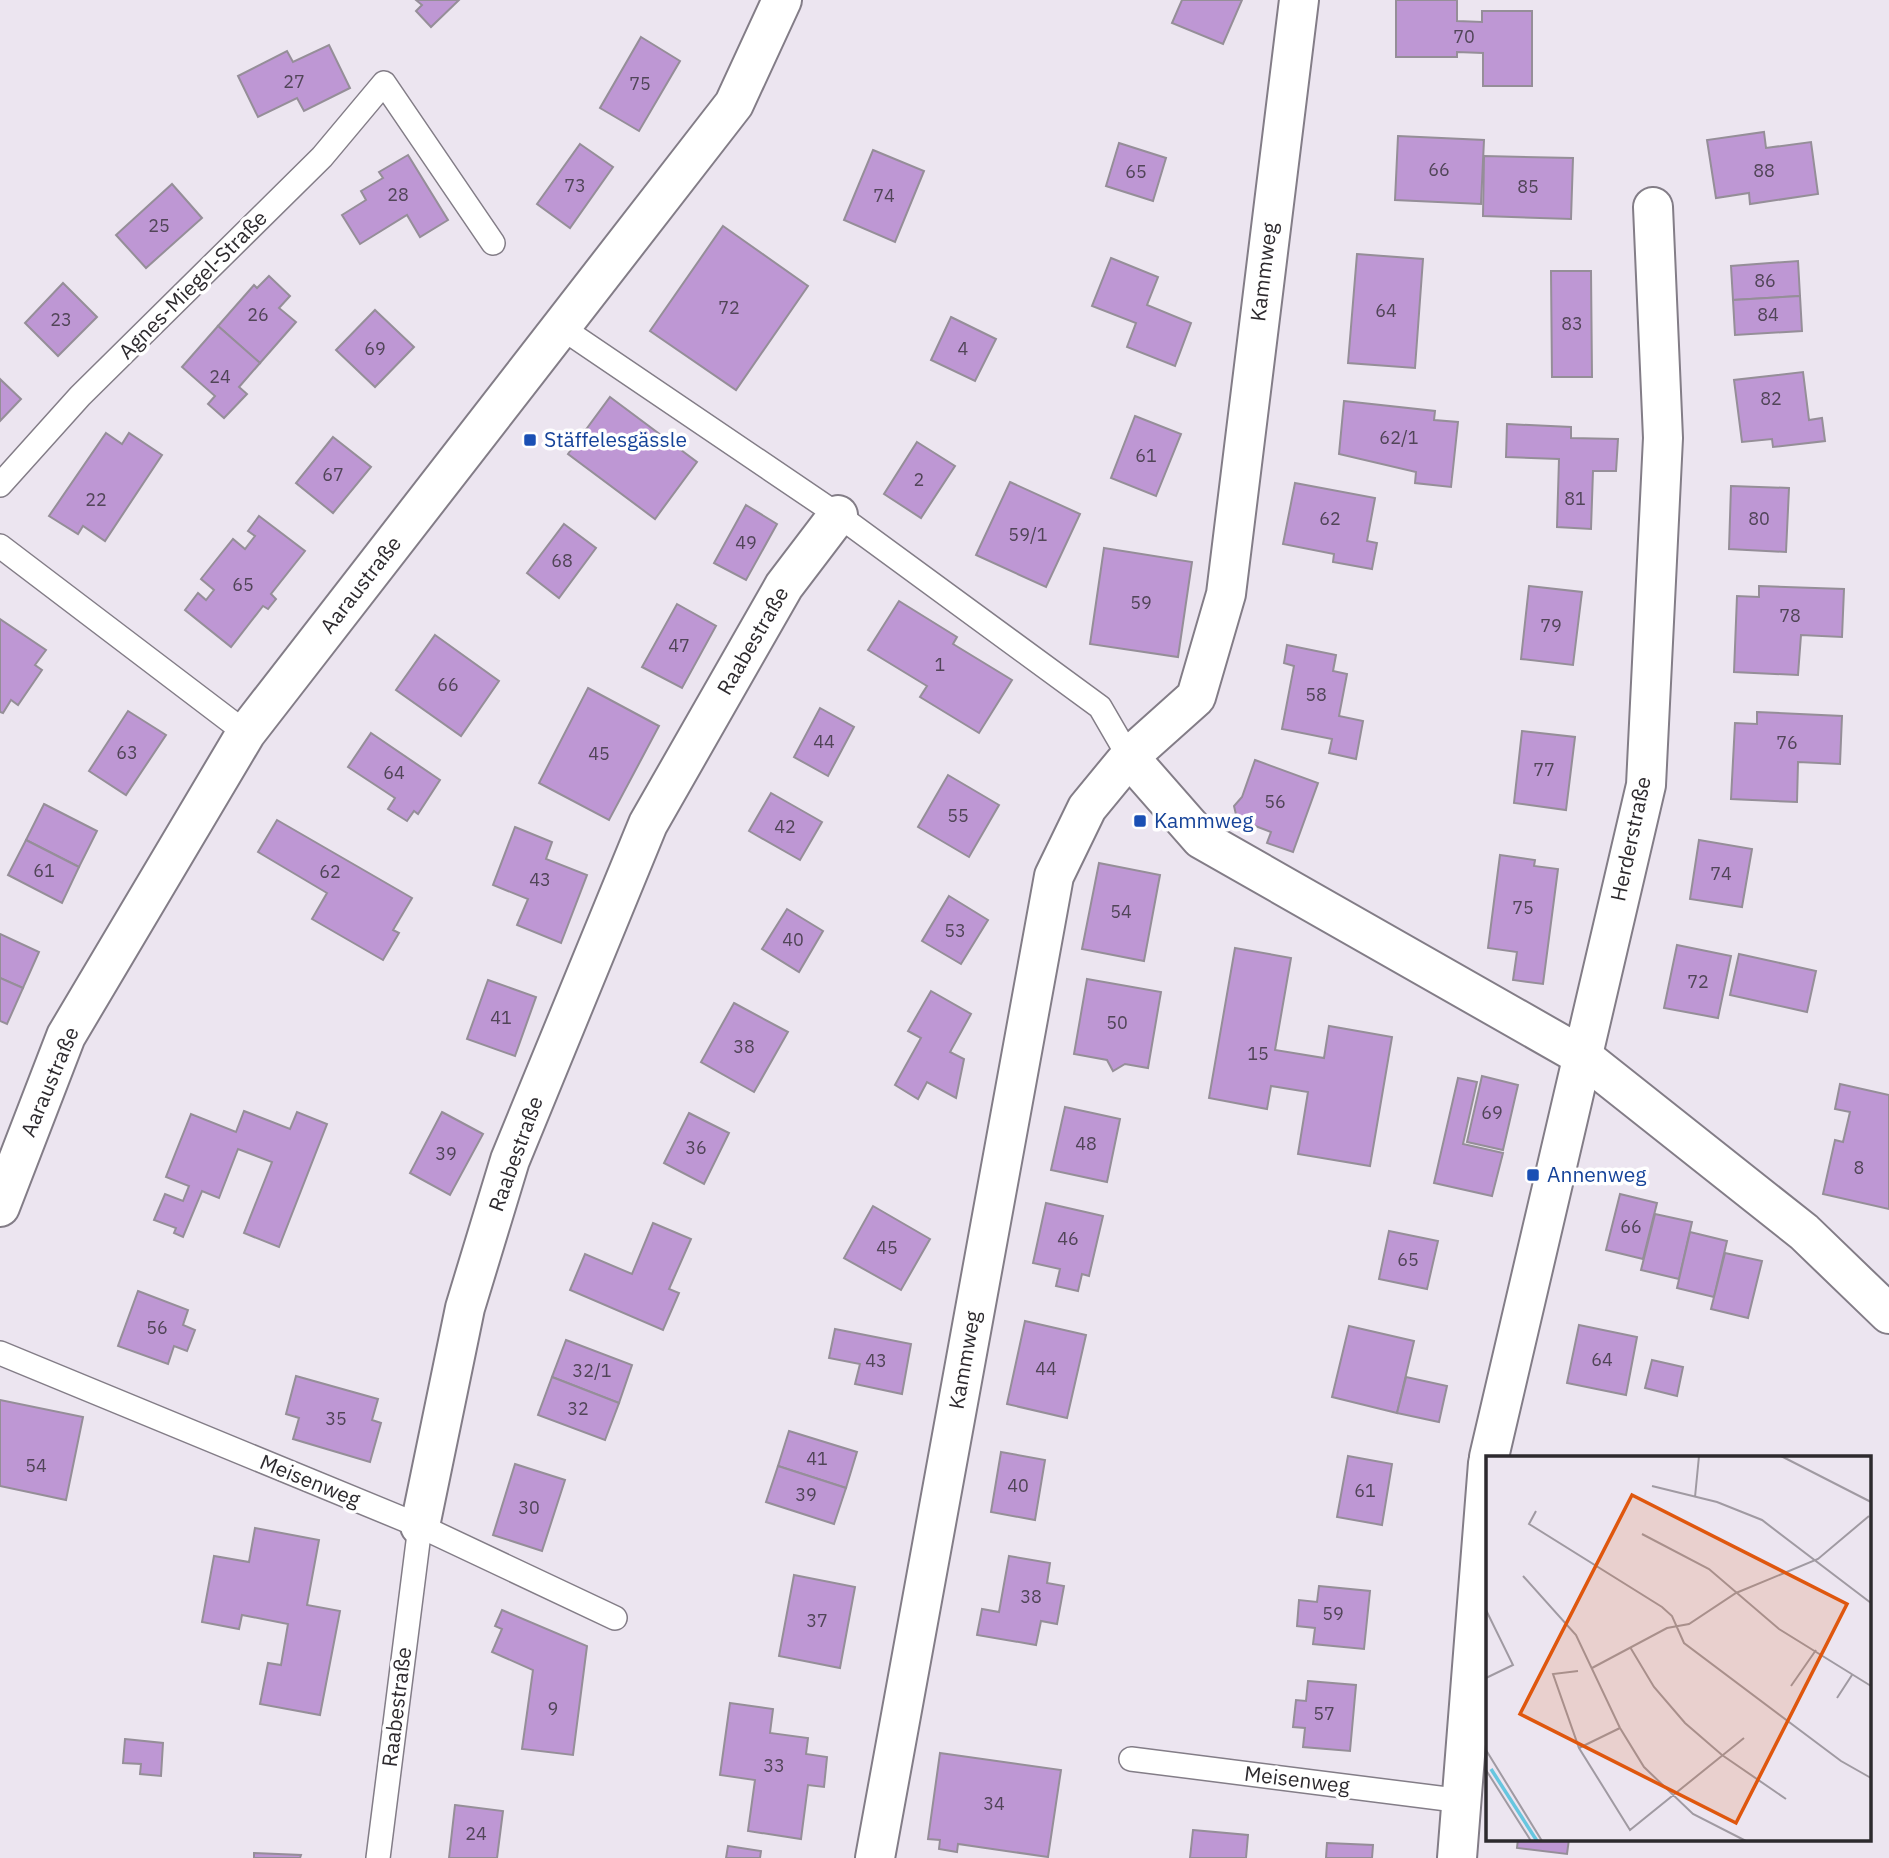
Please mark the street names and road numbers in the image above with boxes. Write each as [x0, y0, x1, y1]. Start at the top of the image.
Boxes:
street label: Agnes-Miegel-Straße [112, 204, 273, 365]
street label: Kammweg [1243, 221, 1283, 323]
street label: Aaraustraße [313, 530, 407, 639]
street label: Raabestraße [710, 581, 794, 700]
street label: Herderstraße [1603, 774, 1657, 904]
street label: Aaraustraße [13, 1022, 85, 1141]
street label: Raabestraße [481, 1092, 549, 1215]
street label: Kammweg [942, 1308, 986, 1411]
street label: Meisenweg [256, 1447, 365, 1513]
street label: Raabestraße [375, 1645, 417, 1768]
street label: Meisenweg [1243, 1759, 1351, 1799]

